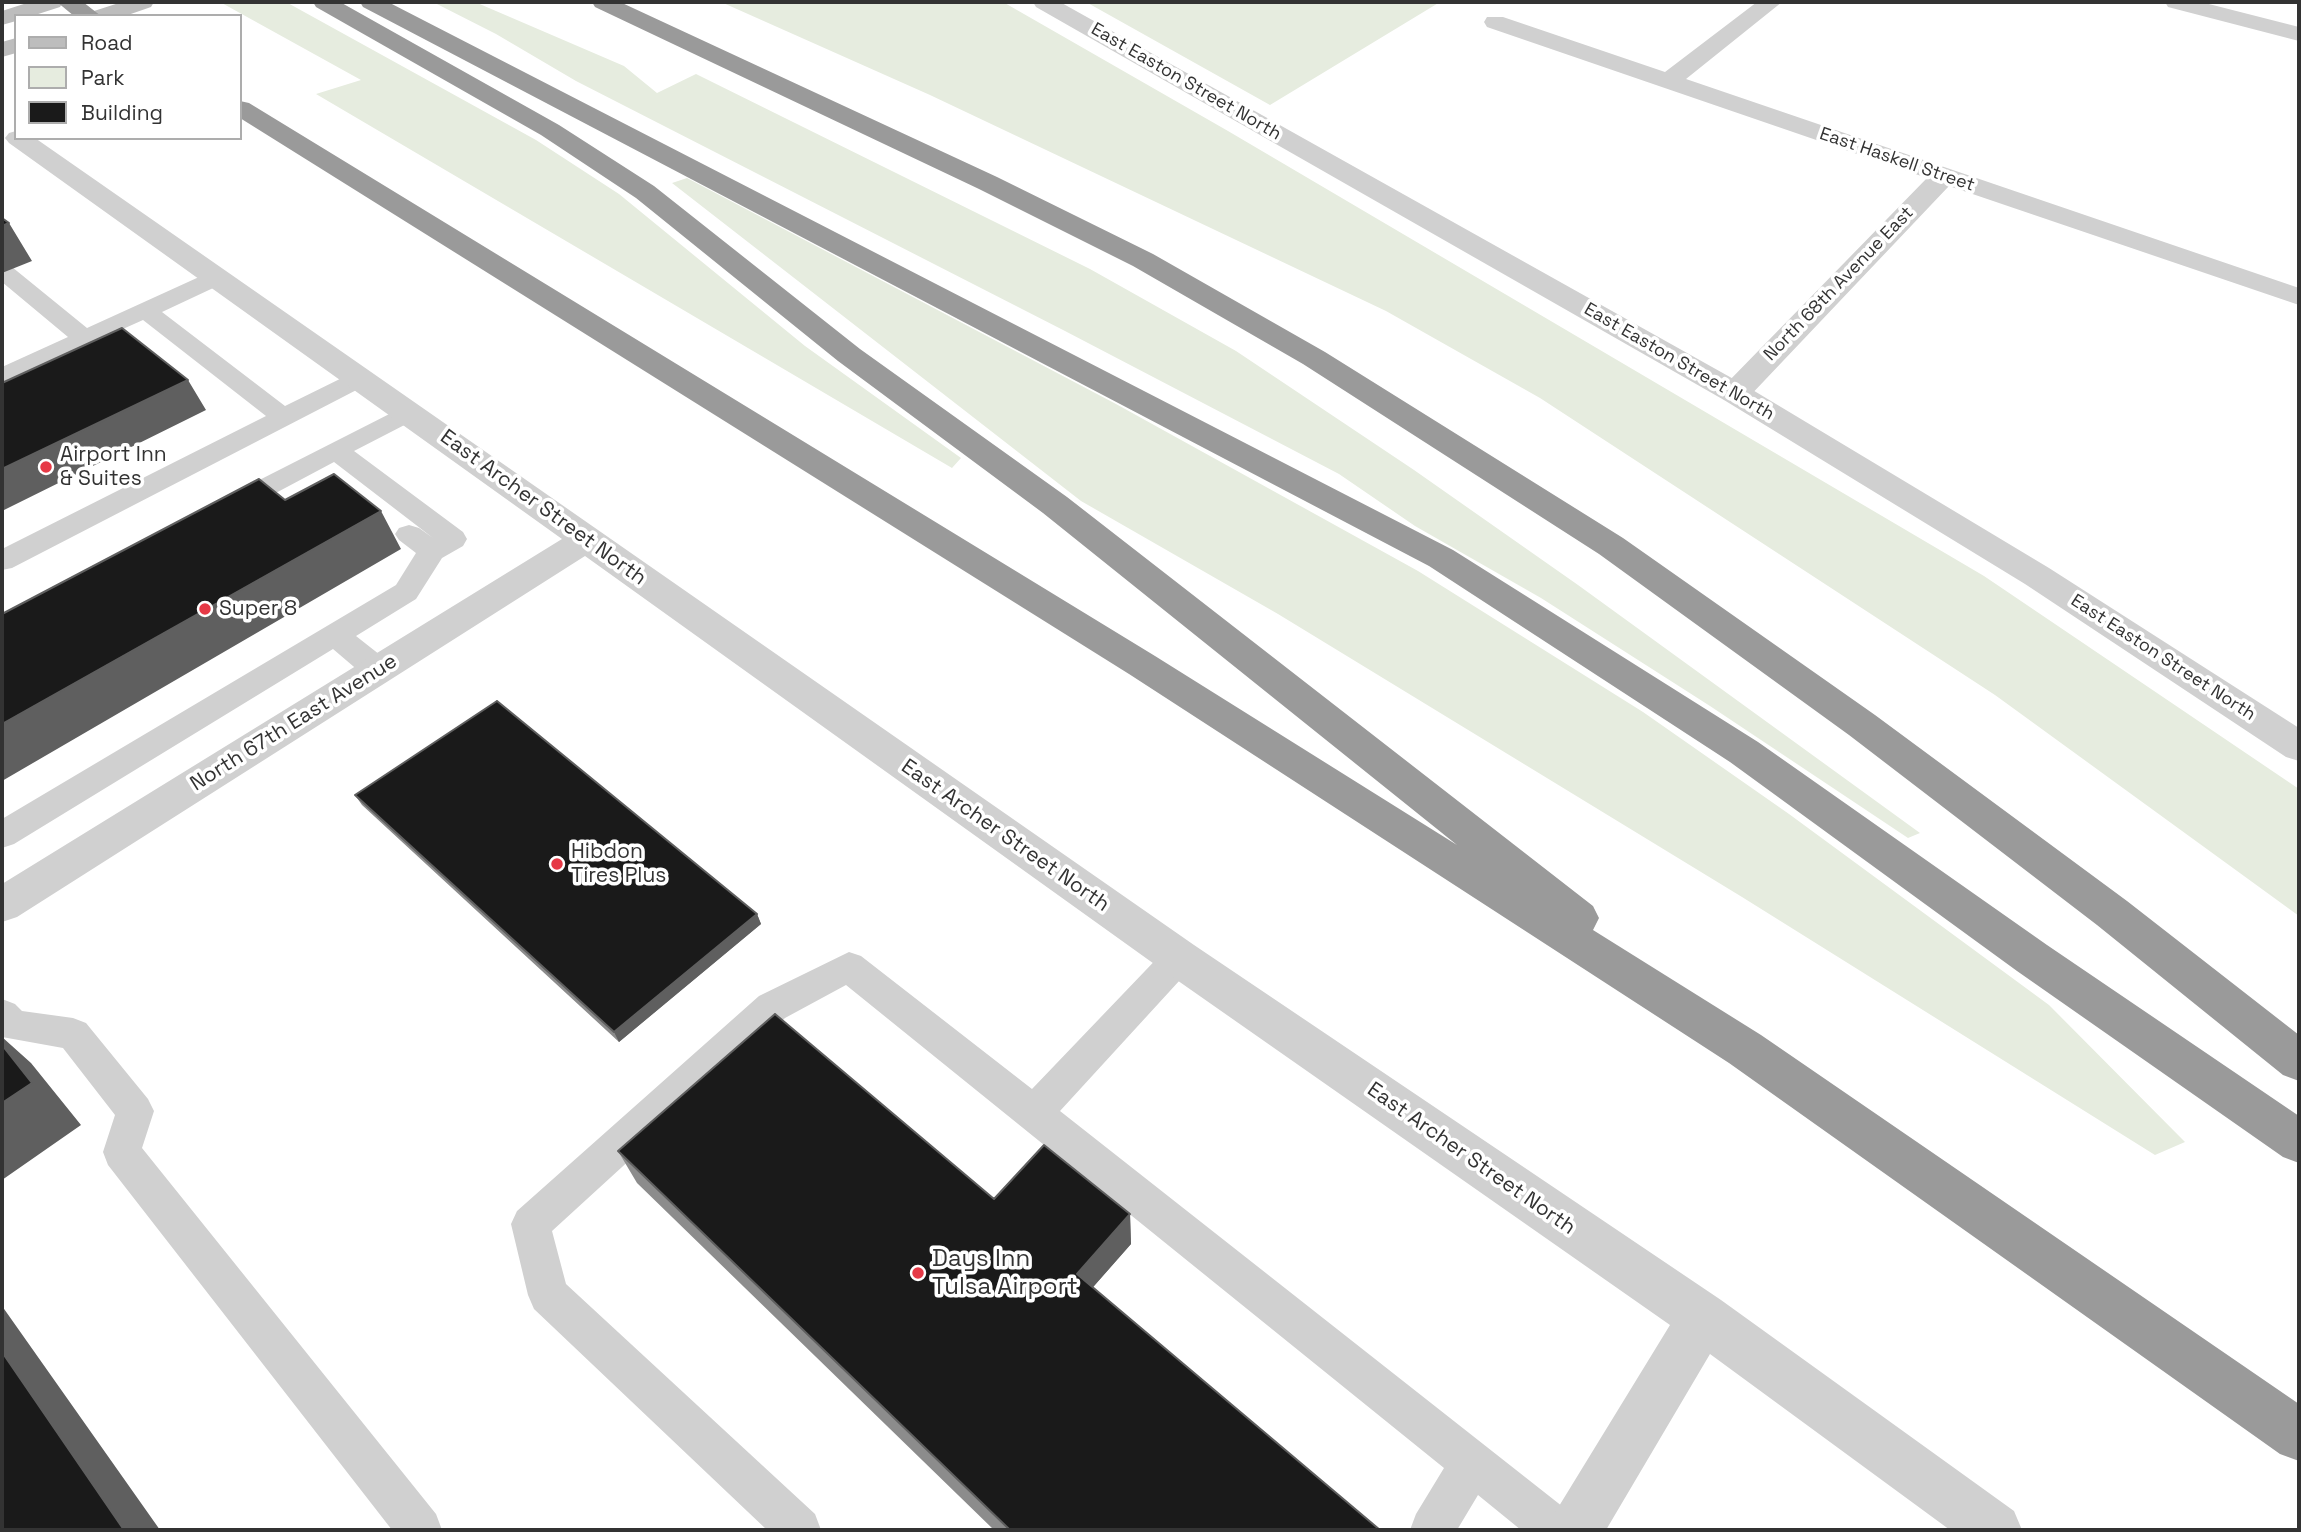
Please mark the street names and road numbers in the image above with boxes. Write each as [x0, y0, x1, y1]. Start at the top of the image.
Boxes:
street label: East Easton Street North [1087, 19, 1285, 145]
street label: East Haskell Street [1817, 123, 1977, 197]
street label: North 68th Avenue East [1760, 202, 1918, 366]
street label: East Easton Street North [1580, 299, 1778, 425]
street label: East Archer Street North [435, 425, 651, 591]
street label: East Easton Street North [2067, 590, 2259, 726]
street label: North 67th East Avenue [186, 649, 402, 797]
street label: East Archer Street North [896, 754, 1114, 918]
street label: East Archer Street North [1362, 1077, 1580, 1241]

